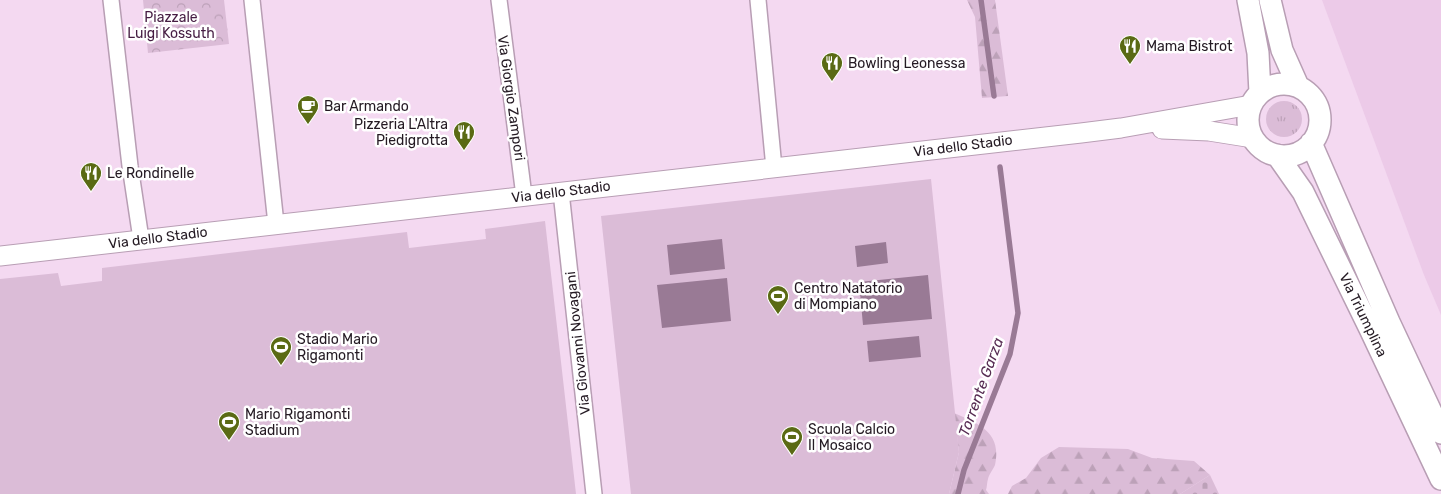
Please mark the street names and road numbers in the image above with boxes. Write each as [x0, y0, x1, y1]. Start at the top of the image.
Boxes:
street label: Via Giorgio Zampori [494, 34, 528, 162]
street label: Via dello Stadio [912, 131, 1014, 161]
street label: Via dello Stadio [510, 177, 612, 207]
street label: Via dello Stadio [107, 223, 209, 253]
street label: Via Giovanni Novagani [562, 270, 594, 416]
street label: Via Triumplina [1335, 270, 1391, 360]

